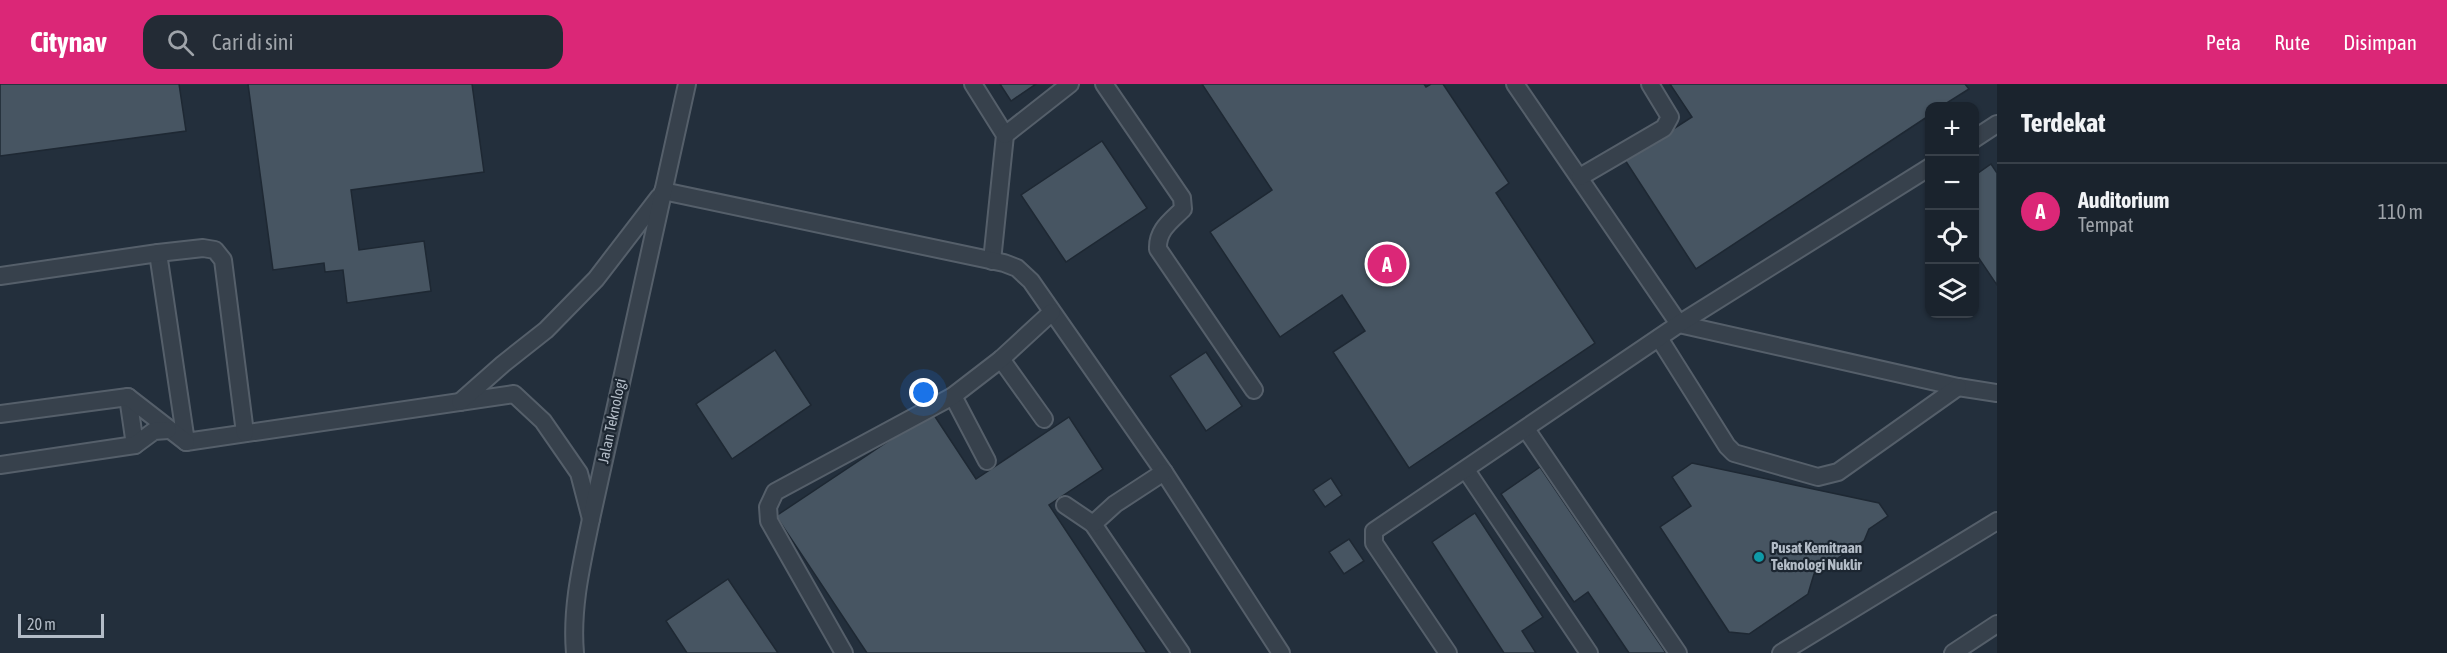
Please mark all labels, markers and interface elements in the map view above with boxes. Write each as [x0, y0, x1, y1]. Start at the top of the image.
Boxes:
search box [143, 15, 563, 69]
text: Citynav [30, 26, 107, 58]
icon: search [164, 26, 197, 59]
text: Cari di sini [212, 29, 294, 55]
text: Peta [2206, 30, 2241, 54]
text: Rute [2274, 30, 2310, 54]
text: Disimpan [2343, 30, 2417, 54]
map controls [1925, 102, 1979, 318]
button: + [1925, 102, 1979, 156]
text: Terdekat [2021, 108, 2105, 138]
button: − [1925, 156, 1979, 210]
text: Auditorium [2078, 187, 2169, 213]
text: A [2036, 200, 2045, 223]
text: 110 m [2378, 200, 2423, 223]
button: locate [1925, 210, 1979, 264]
text: Tempat [2078, 213, 2134, 236]
pin: A [1368, 242, 1406, 286]
button: layers [1925, 264, 1979, 318]
street label: Jalan Teknologi [594, 377, 629, 465]
your location [909, 378, 938, 407]
place label: Pusat Kemitraan Teknologi Nuklir [1771, 539, 1862, 573]
marker: Pusat Kemitraan Teknologi Nuklir [1752, 550, 1766, 564]
scale bar [18, 611, 104, 638]
text: 20 m [27, 615, 56, 633]

